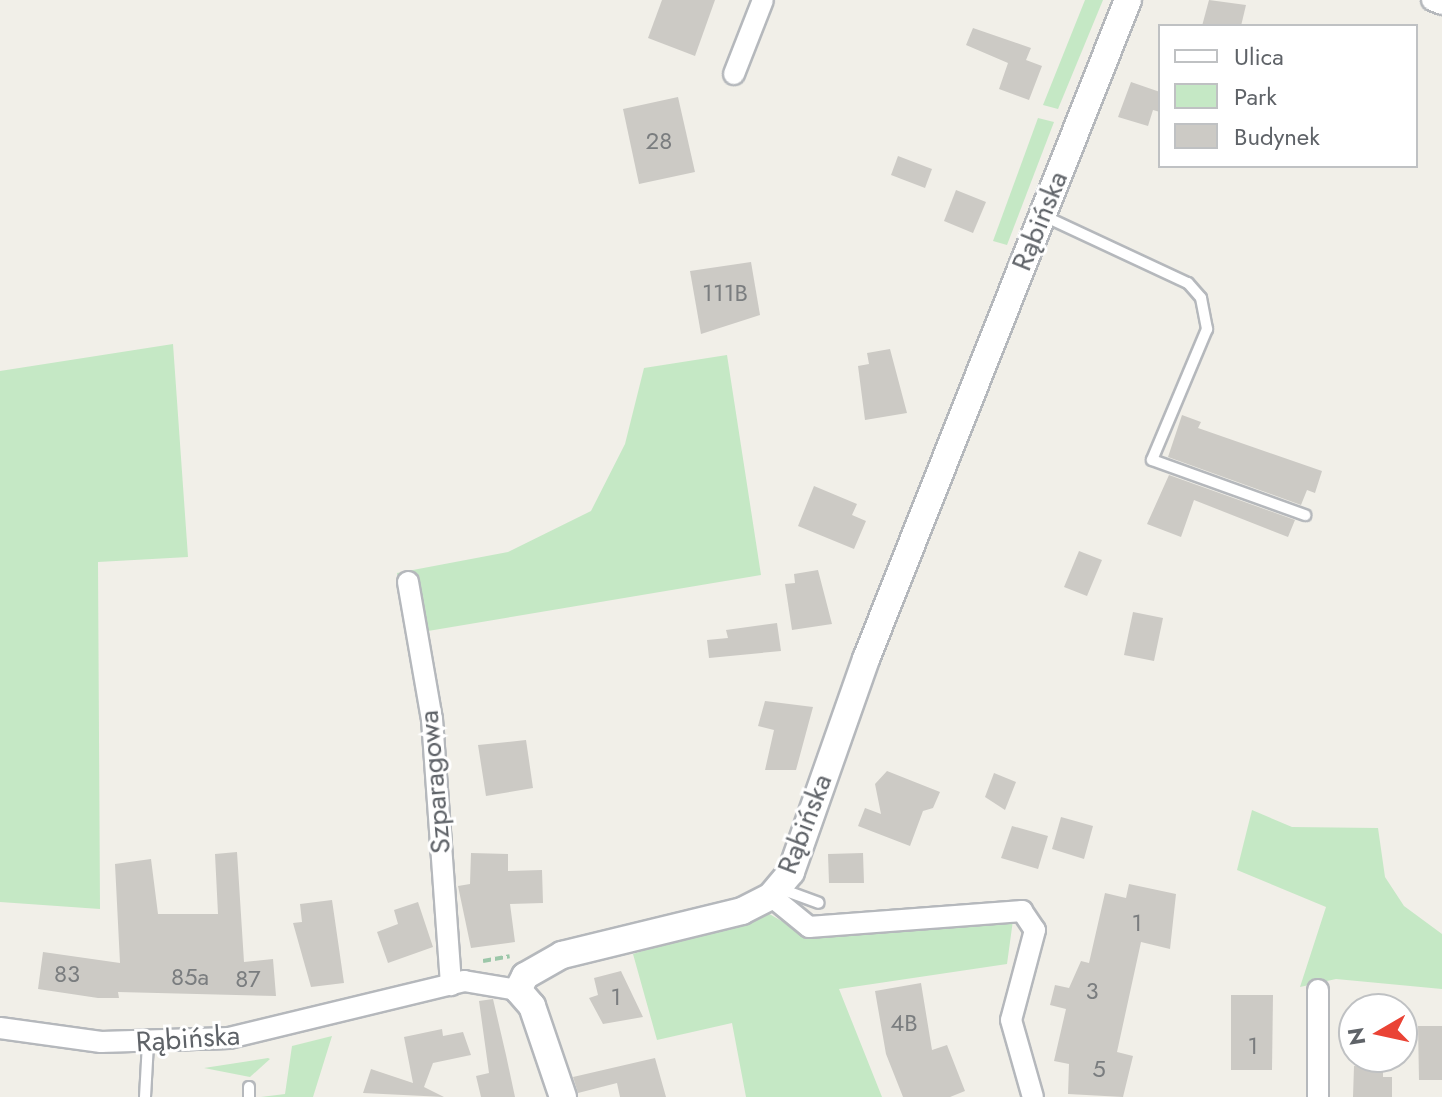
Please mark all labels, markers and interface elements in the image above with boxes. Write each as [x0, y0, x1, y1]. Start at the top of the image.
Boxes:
legend [1158, 24, 1418, 168]
text: Ulica [1234, 39, 1284, 74]
text: Park [1234, 79, 1277, 114]
text: Budynek [1234, 119, 1320, 154]
house number: 28 [646, 127, 672, 155]
street label: Rąbińska [1005, 166, 1075, 276]
house number: 111B [702, 279, 748, 307]
street label: Szparagowa [412, 709, 458, 855]
street label: Rąbińska [771, 769, 839, 879]
house number: 1 [1132, 909, 1142, 937]
house number: 83 [54, 960, 80, 988]
house number: 85a [171, 963, 209, 991]
house number: 87 [235, 965, 261, 993]
house number: 3 [1085, 977, 1099, 1005]
house number: 1 [611, 983, 621, 1011]
north arrow [1338, 993, 1418, 1073]
house number: 4B [890, 1009, 918, 1037]
street label: Rąbińska [135, 1019, 241, 1059]
text: N [1339, 1025, 1373, 1048]
house number: 1 [1248, 1032, 1258, 1060]
house number: 5 [1092, 1055, 1106, 1083]

